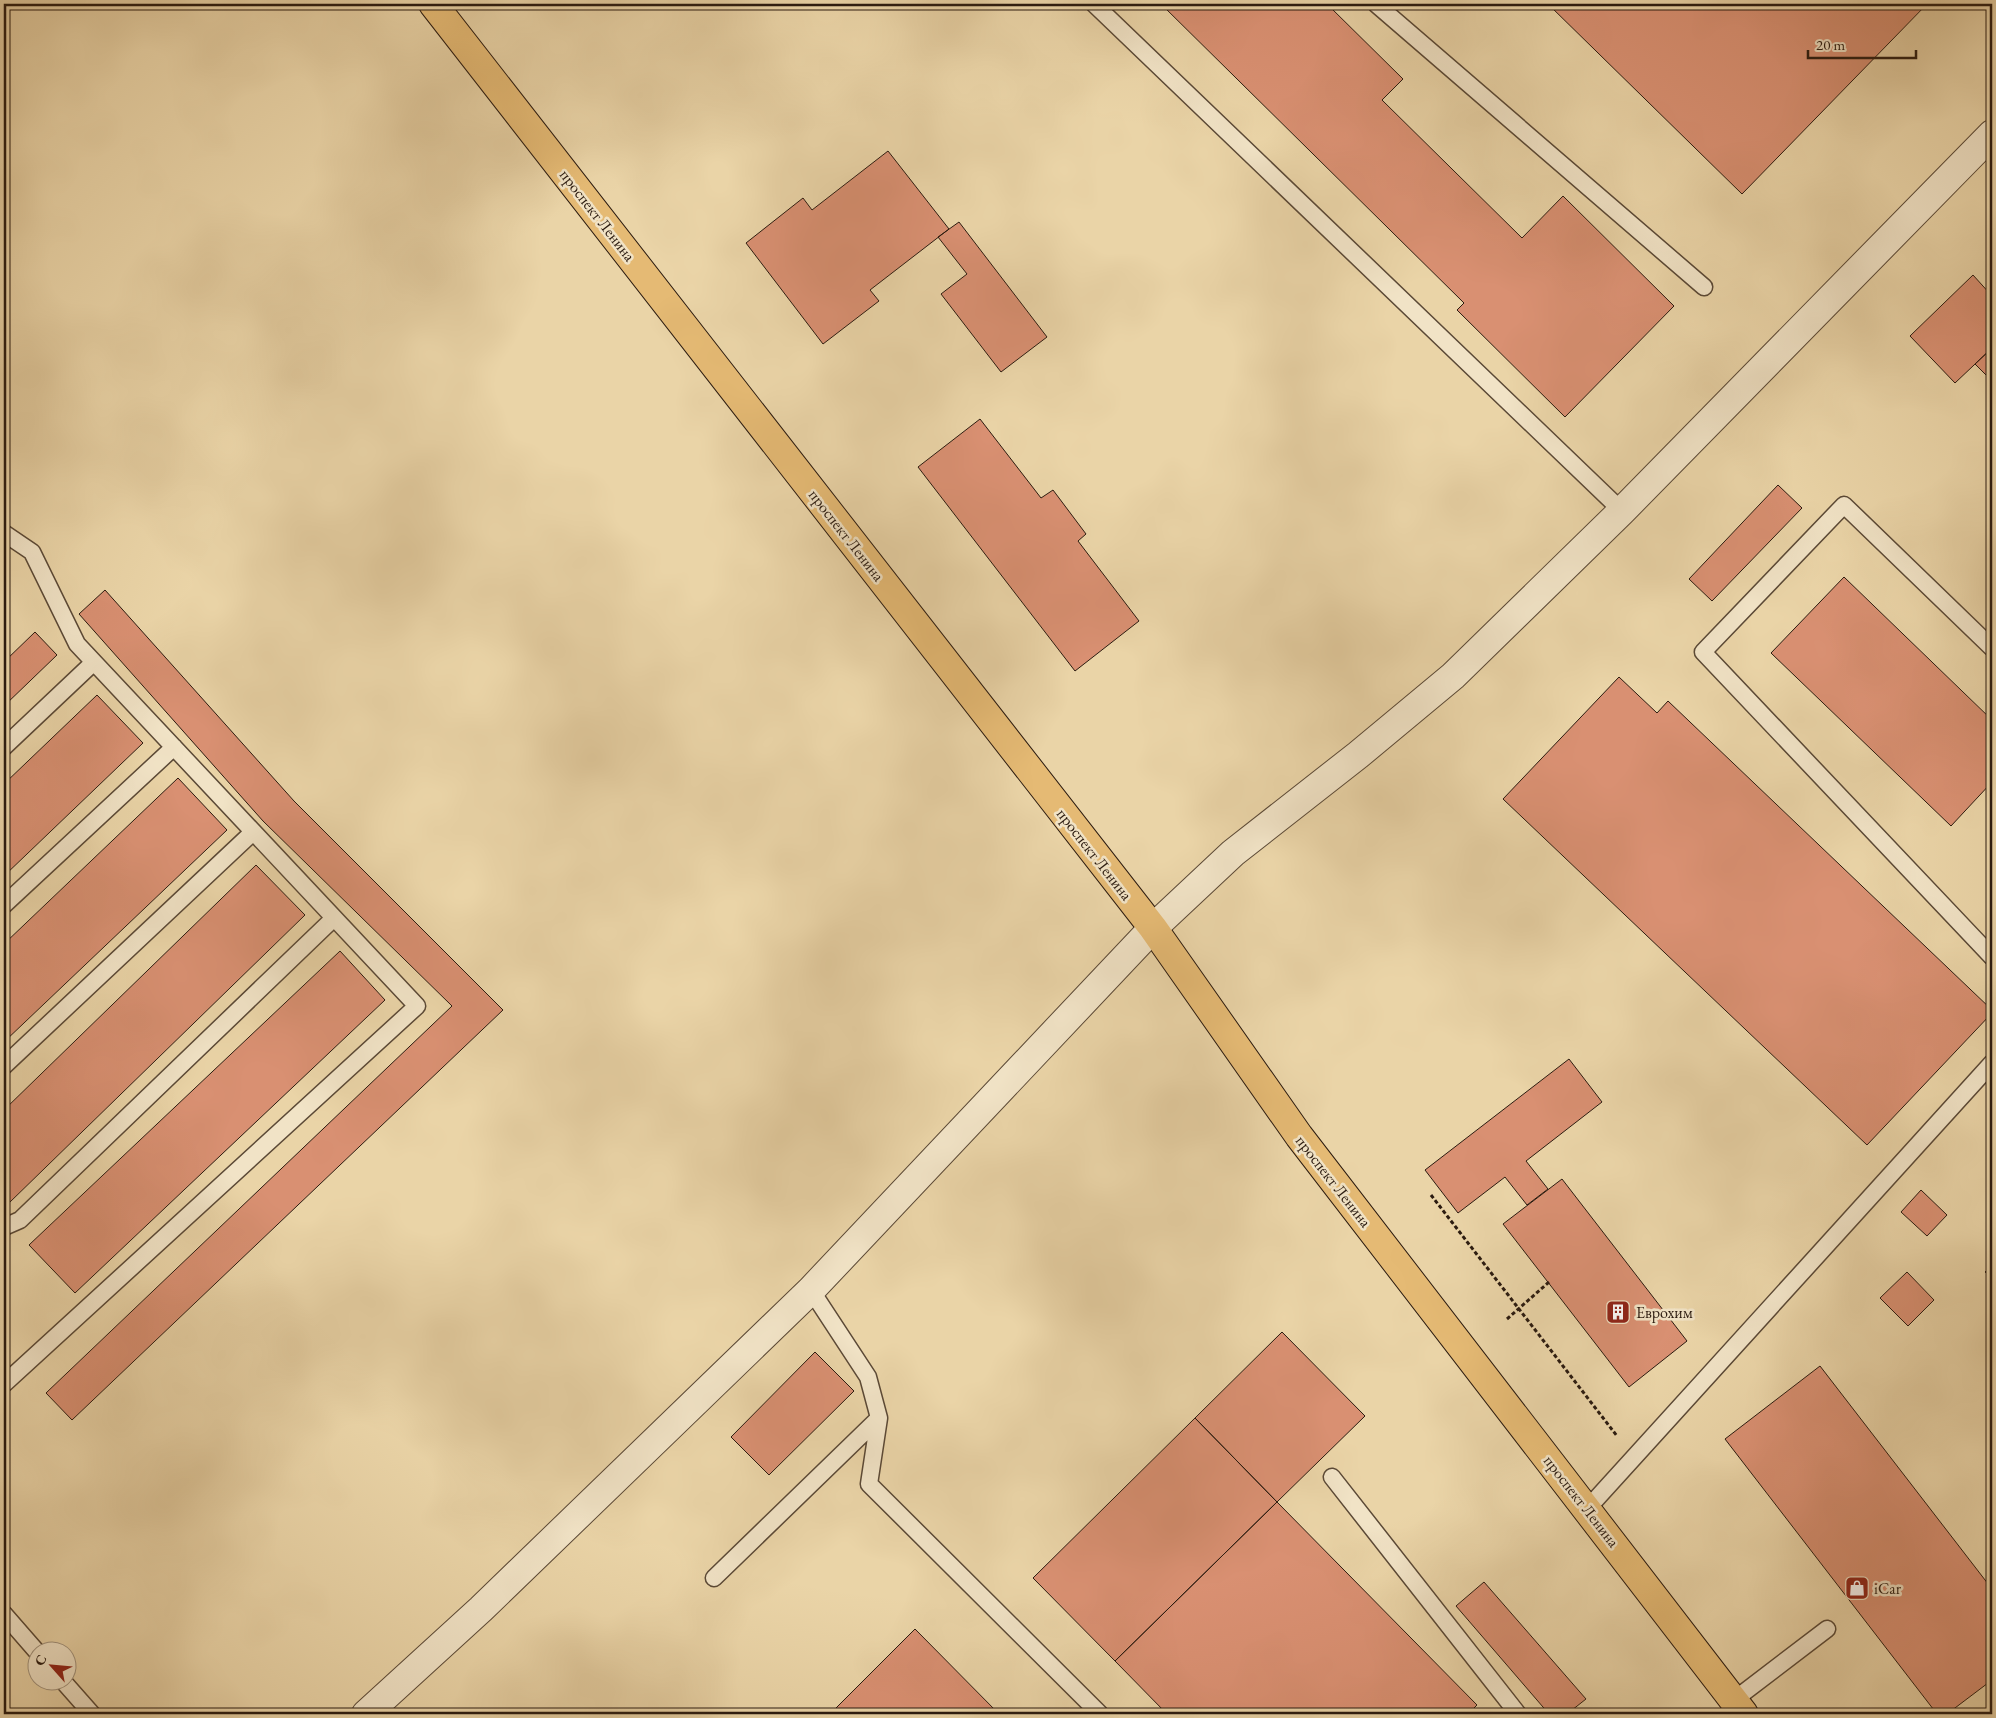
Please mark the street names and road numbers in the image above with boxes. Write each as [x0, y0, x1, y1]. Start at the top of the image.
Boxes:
street label: проспект Ленина [555, 165, 641, 266]
street label: проспект Ленина [804, 485, 890, 586]
street label: проспект Ленина [1052, 804, 1138, 905]
street label: проспект Ленина [1291, 1131, 1377, 1232]
street label: проспект Ленина [1539, 1451, 1625, 1552]

